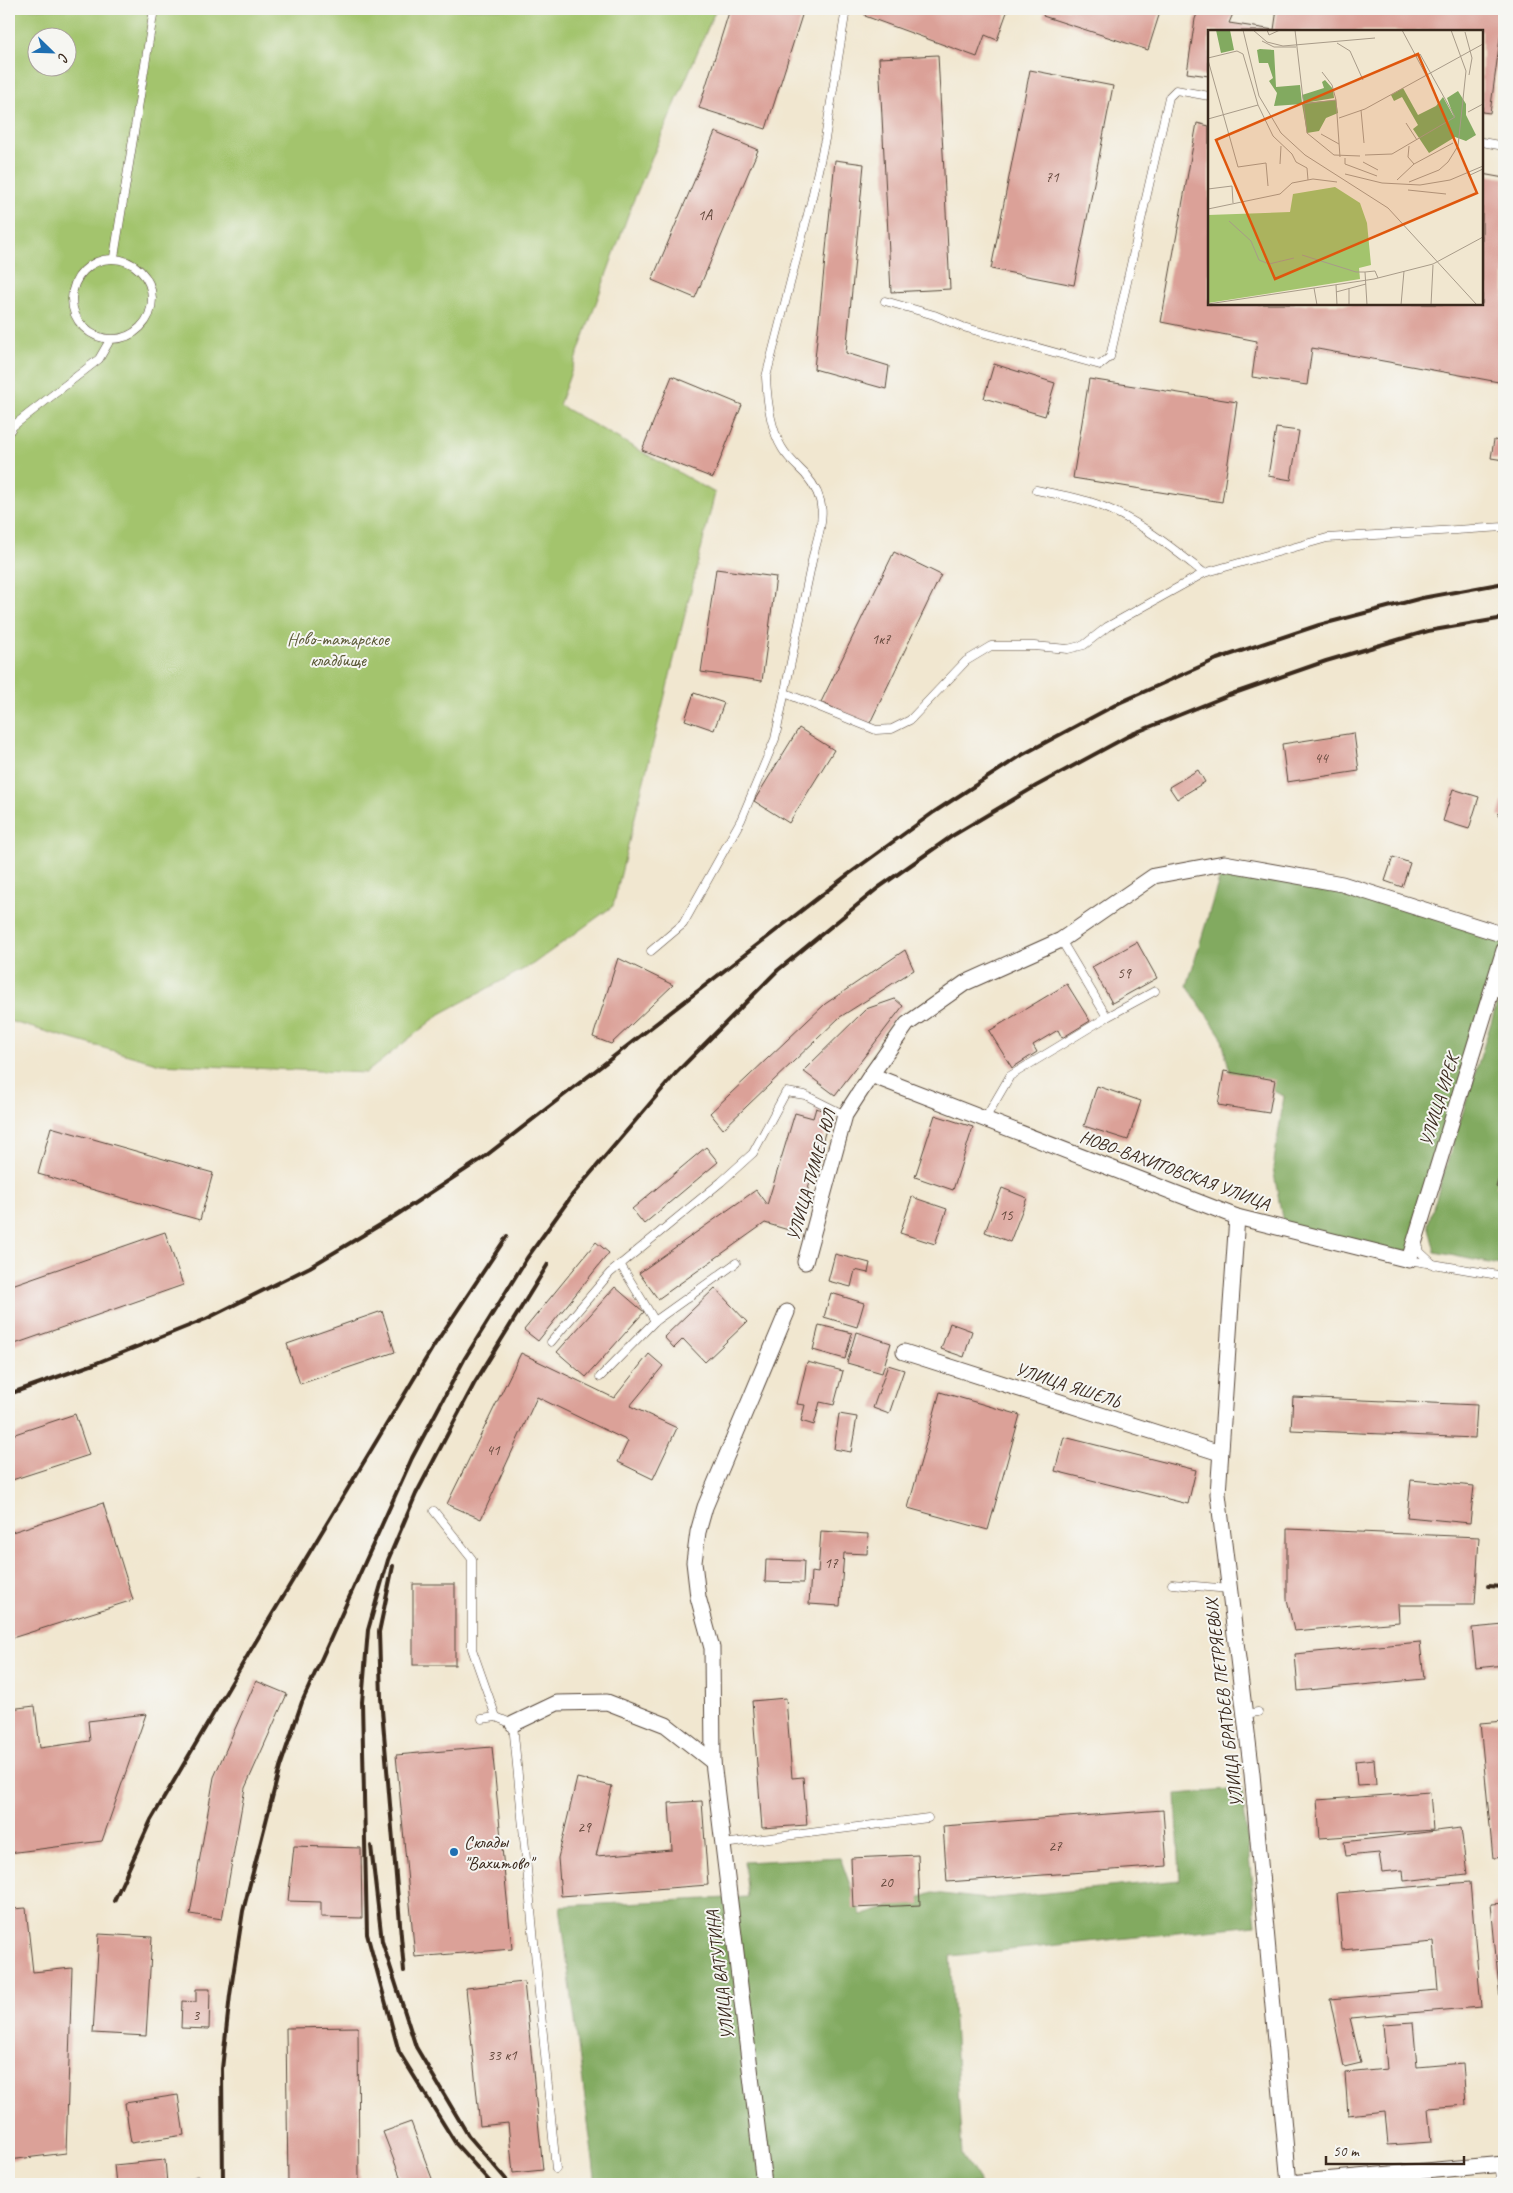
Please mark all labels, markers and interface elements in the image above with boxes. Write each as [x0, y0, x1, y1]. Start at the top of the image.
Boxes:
north arrow [28, 28, 78, 78]
inset map [1208, 30, 1483, 305]
text: С [54, 50, 73, 65]
house number: 71 [1045, 168, 1060, 187]
house number: 1А [698, 206, 714, 225]
park label: Ново-татарское кладбище [287, 628, 390, 671]
house number: 1к7 [871, 630, 892, 649]
house number: 44 [1314, 749, 1329, 768]
house number: 59 [1117, 964, 1132, 983]
street label: УЛИЦА ИРЕК [1415, 1048, 1465, 1149]
street label: УЛИЦА ТИМЕР ЮЛ [782, 1106, 841, 1243]
street label: НОВО-ВАХИТОВСКАЯ УЛИЦА [1077, 1125, 1274, 1215]
house number: 15 [999, 1206, 1014, 1225]
street label: УЛИЦА ЯШЕЛЬ [1013, 1358, 1124, 1413]
house number: 41 [486, 1441, 501, 1460]
house number: 17 [824, 1554, 839, 1573]
street label: УЛИЦА БРАТЬЕВ ПЕТРЯЕВЫХ [1200, 1595, 1248, 1808]
house number: 29 [577, 1818, 592, 1837]
place label: Склады "Вахитово" [464, 1831, 537, 1874]
house number: 27 [1048, 1837, 1063, 1856]
marker: Склады "Вахитово" [448, 1846, 460, 1858]
house number: 20 [879, 1873, 894, 1892]
street label: УЛИЦА ВАТУТИНА [701, 1908, 739, 2041]
house number: 3 [193, 2006, 201, 2025]
house number: 33 к1 [487, 2046, 518, 2065]
scale bar [1326, 2133, 1463, 2165]
text: 50 m [1333, 2142, 1360, 2161]

